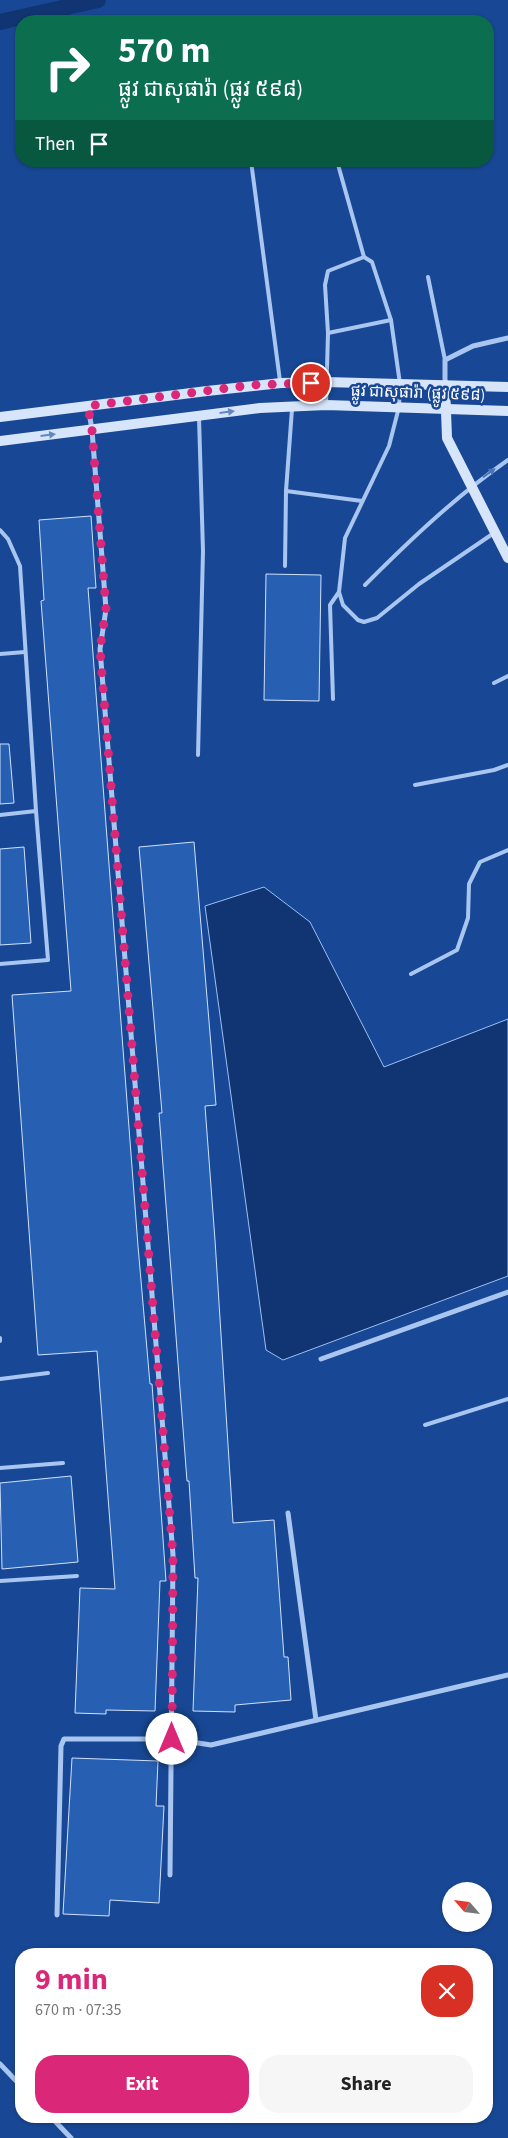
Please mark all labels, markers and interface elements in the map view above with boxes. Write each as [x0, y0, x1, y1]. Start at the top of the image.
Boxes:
text: 570 m [118, 26, 210, 76]
icon: right [35, 35, 100, 100]
text: ផ្លូវ ជាសុផារ៉ា (ផ្លូវ ៥៩៨) [118, 73, 303, 105]
icon: arrive [85, 130, 113, 158]
text: Then [35, 131, 75, 158]
pin [290, 362, 332, 404]
icon: arrive [297, 369, 325, 397]
street label: ផ្លូវ ជាសុផារ៉ា (ផ្លូវ ៥៩៨) [350, 380, 486, 409]
one-way arrow [219, 408, 235, 416]
one-way arrow [41, 431, 57, 439]
one-way arrow [483, 468, 496, 478]
position arrow [145, 1712, 197, 1764]
north arrow [442, 1882, 492, 1932]
map controls [442, 1882, 492, 1932]
text: 9 min [35, 1958, 108, 2001]
button: close [421, 1965, 473, 2017]
text: 670 m · 07:35 [35, 1999, 122, 2021]
button: Exit [35, 2055, 249, 2113]
button: Share [259, 2055, 473, 2113]

